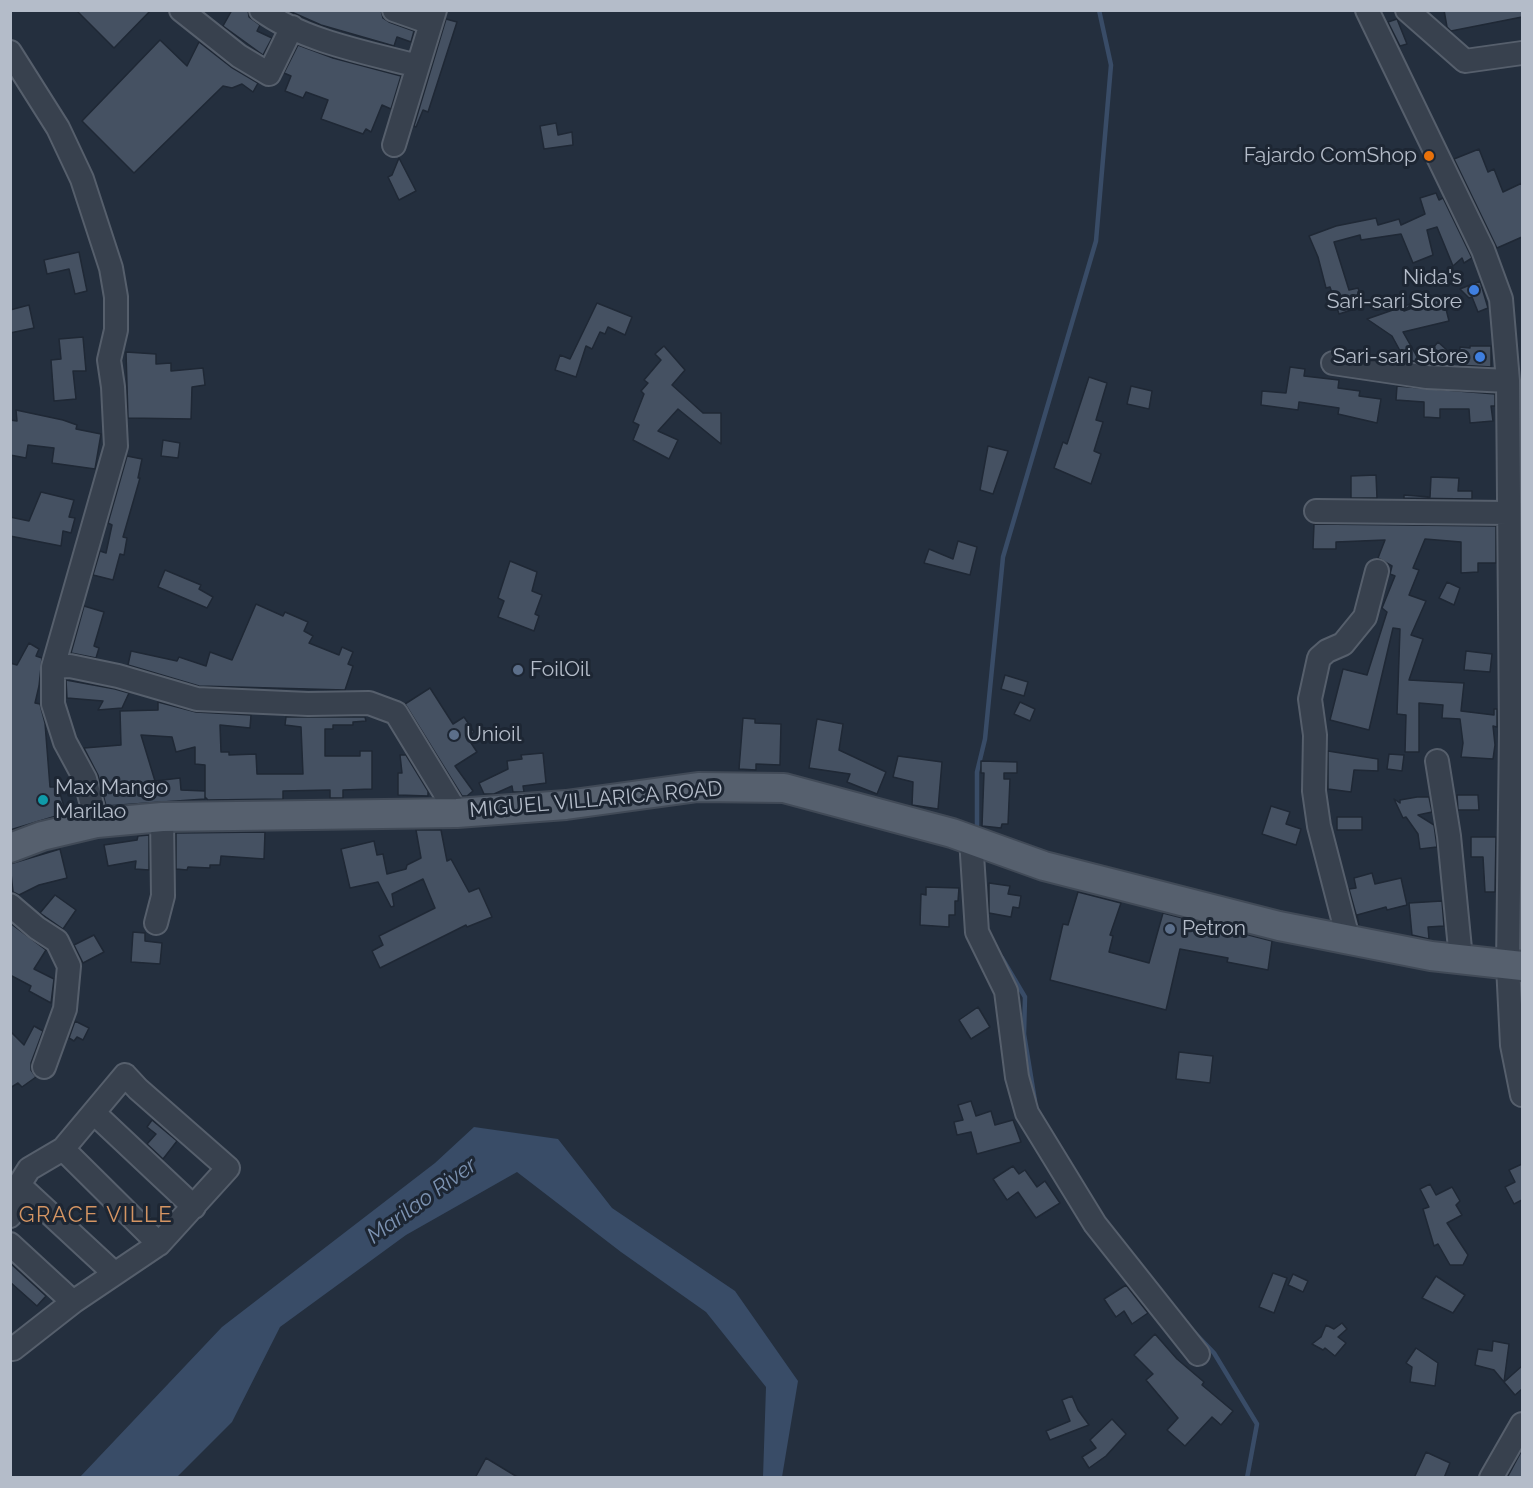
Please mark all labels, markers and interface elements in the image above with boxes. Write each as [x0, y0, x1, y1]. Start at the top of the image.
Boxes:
place label: Fajardo ComShop [1244, 143, 1417, 169]
marker: Fajardo ComShop [1422, 149, 1436, 163]
place label: Nida's Sari-sari Store [1327, 265, 1462, 315]
marker: Nida's Sari-sari Store [1467, 283, 1481, 297]
place label: Sari-sari Store [1333, 344, 1468, 370]
marker: Sari-sari Store [1473, 350, 1487, 364]
place label: FoilOil [530, 657, 590, 683]
marker: FoilOil [511, 663, 525, 677]
place label: Unioil [466, 722, 521, 748]
marker: Unioil [447, 728, 461, 742]
place label: Max Mango Marilao [55, 775, 168, 825]
street label: MIGUEL VILLARICA ROAD [468, 776, 724, 824]
marker: Max Mango Marilao [36, 793, 50, 807]
place label: Petron [1182, 916, 1246, 942]
marker: Petron [1163, 922, 1177, 936]
water label: Marilao River [362, 1152, 482, 1250]
district label: GRACE VILLE [19, 1202, 173, 1228]

